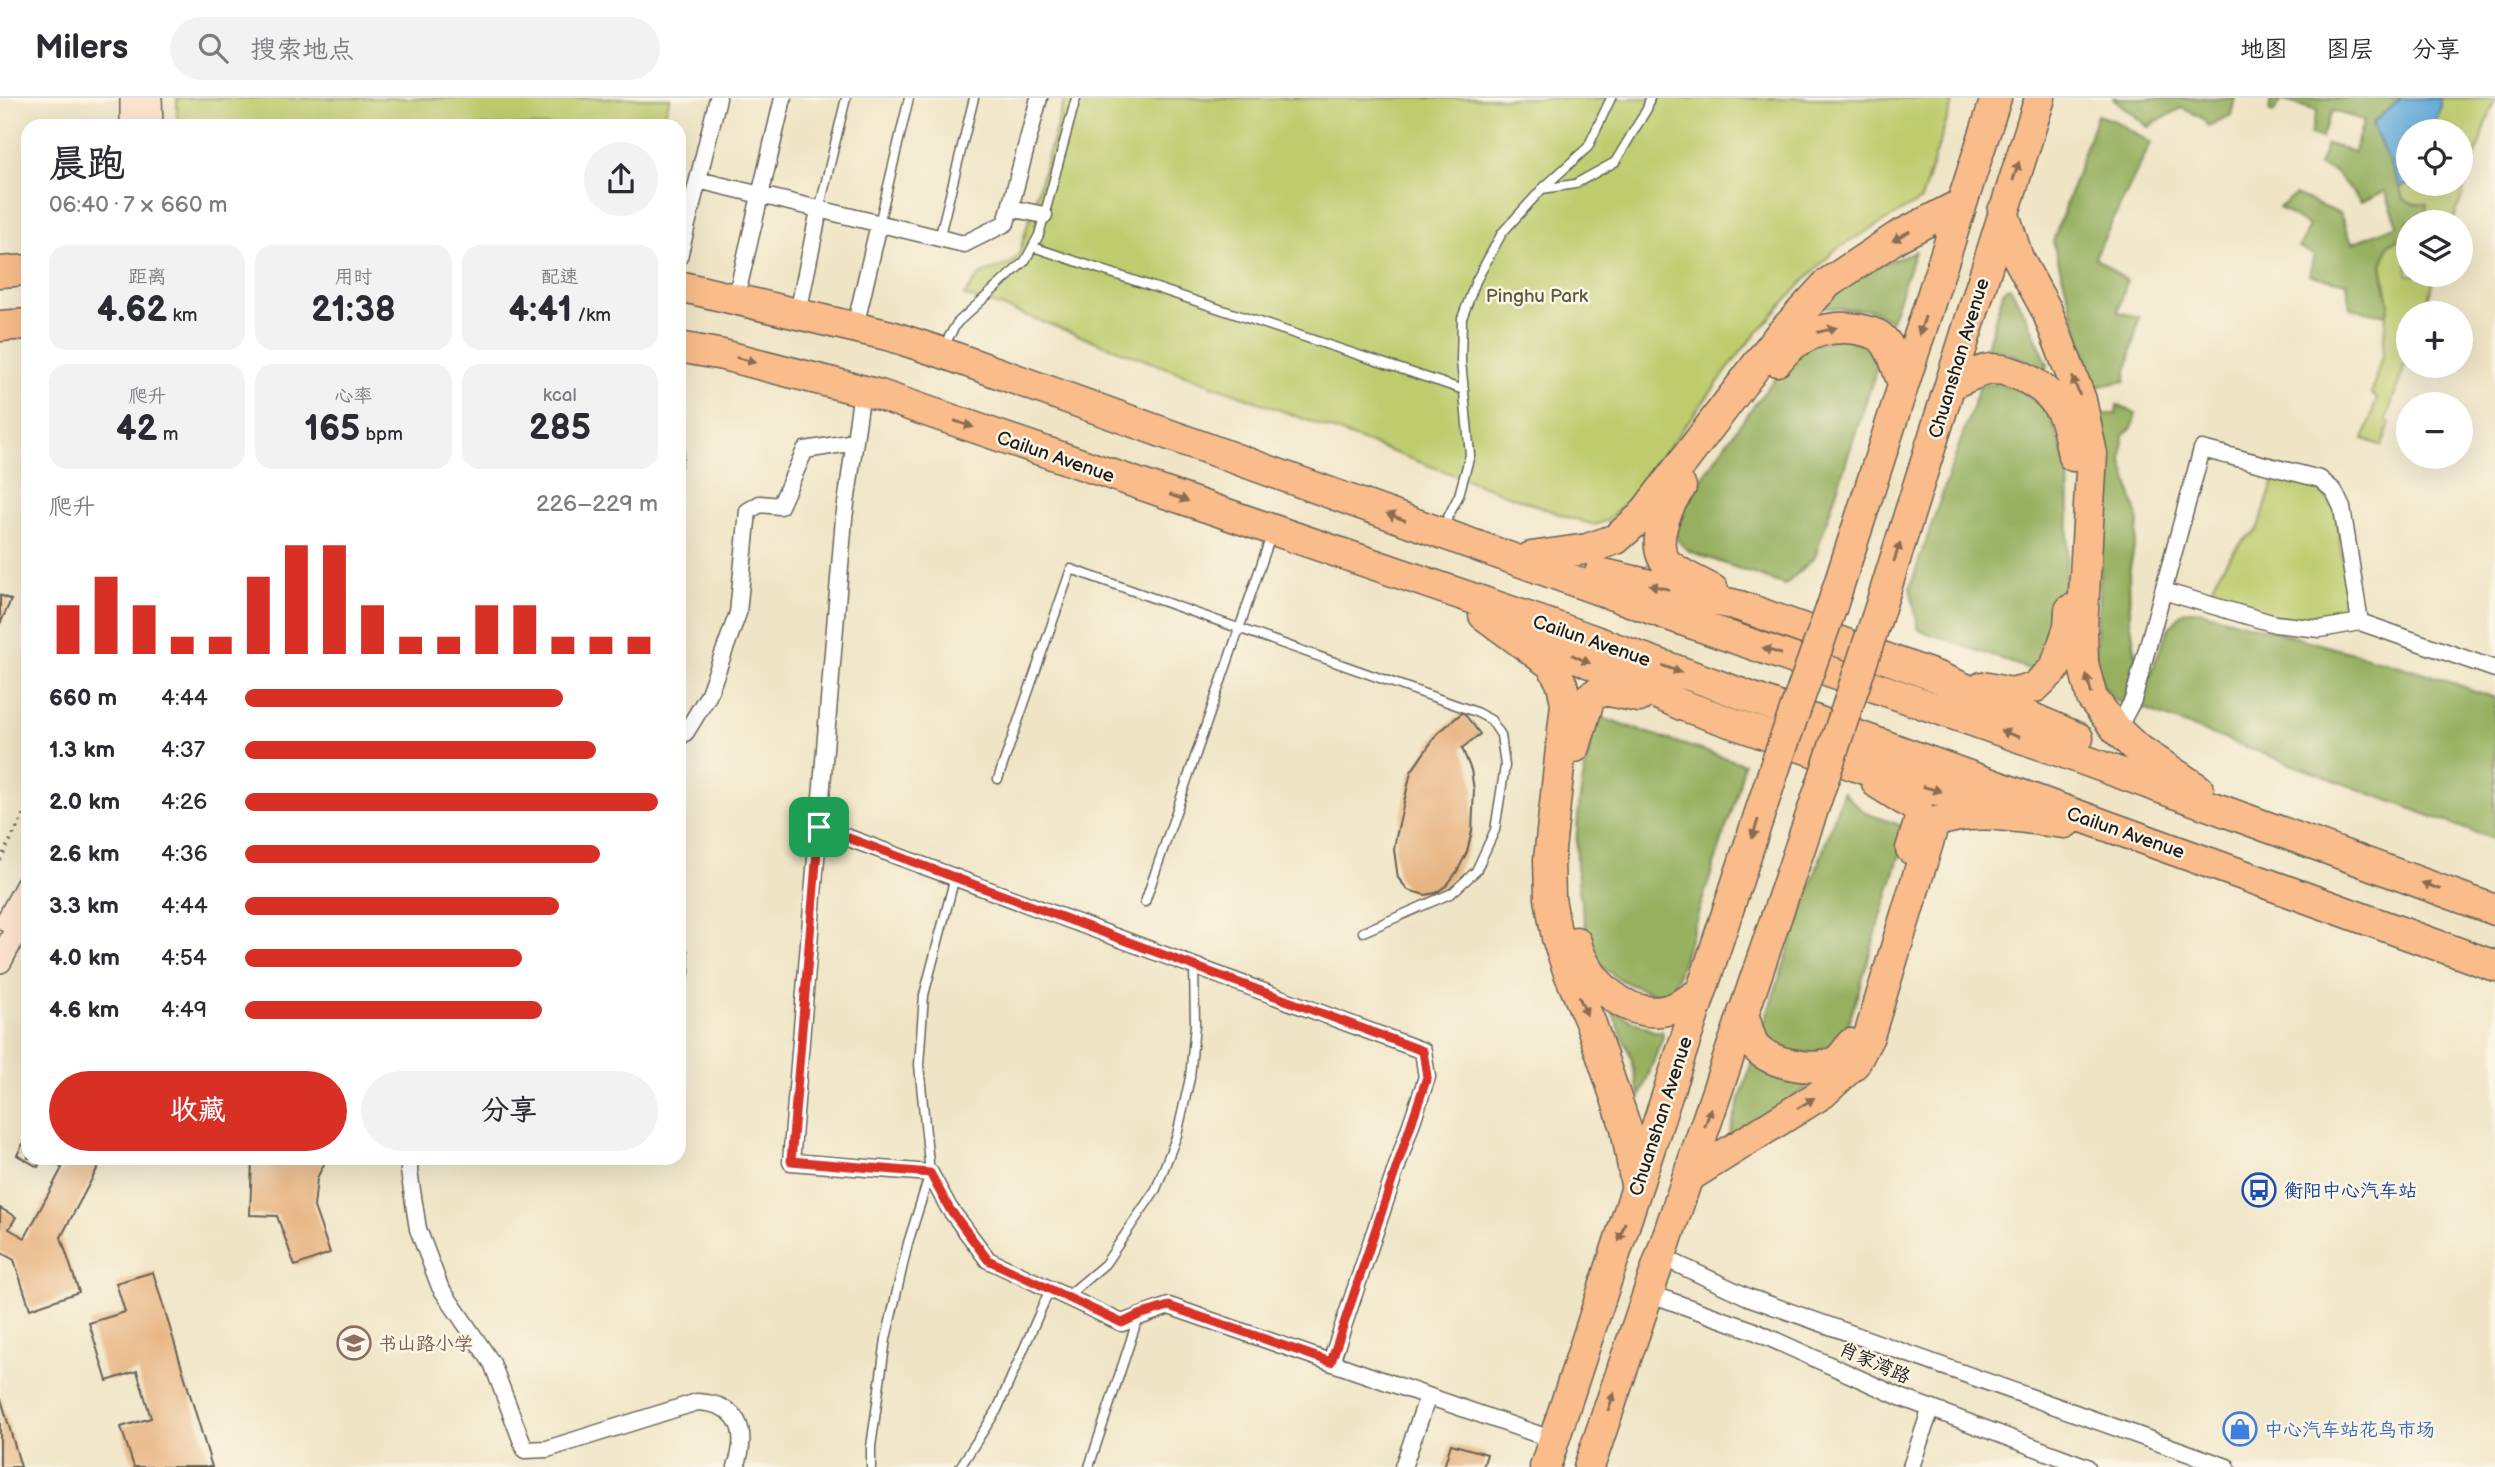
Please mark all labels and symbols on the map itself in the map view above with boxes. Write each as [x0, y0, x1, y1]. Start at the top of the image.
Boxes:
one-way arrow [2011, 161, 2022, 182]
one-way arrow [1891, 230, 1911, 242]
street label: Chuanshan Avenue [1924, 276, 1995, 441]
park label: Pinghu Park [1486, 285, 1589, 308]
one-way arrow [1916, 316, 1927, 337]
one-way arrow [1816, 324, 1838, 335]
one-way arrow [736, 356, 757, 366]
one-way arrow [2070, 375, 2081, 396]
one-way arrow [954, 419, 975, 430]
street label: Cailun Avenue [994, 426, 1117, 488]
one-way arrow [1169, 493, 1190, 504]
one-way arrow [1385, 511, 1406, 522]
one-way arrow [1893, 541, 1903, 562]
one-way arrow [1648, 582, 1670, 593]
street label: Cailun Avenue [1530, 610, 1653, 672]
one-way arrow [1761, 645, 1782, 656]
one-way arrow [1571, 653, 1591, 665]
one-way arrow [1662, 663, 1683, 674]
one-way arrow [2083, 673, 2093, 694]
one-way arrow [1999, 728, 2020, 739]
one-way arrow [1922, 784, 1943, 794]
pin [789, 797, 849, 857]
street label: Cailun Avenue [2064, 802, 2187, 864]
one-way arrow [1749, 819, 1759, 840]
one-way arrow [2420, 881, 2441, 892]
one-way arrow [1578, 996, 1589, 1017]
street label: Chuanshan Avenue [1625, 1034, 1698, 1199]
one-way arrow [1797, 1096, 1816, 1109]
one-way arrow [1703, 1107, 1713, 1128]
bus stop icon: 衡阳中心汽车站 [2240, 1171, 2278, 1209]
place label: 衡阳中心汽车站 [2284, 1180, 2417, 1203]
one-way arrow [1617, 1221, 1627, 1242]
school or university icon: 书山路小学 [335, 1324, 373, 1362]
place label: 书山路小学 [378, 1333, 473, 1356]
street label: 肖家湾路 [1835, 1337, 1914, 1389]
one-way arrow [1606, 1392, 1617, 1413]
shop icon: 中心汽车站花鸟市场 [2221, 1410, 2259, 1448]
place label: 中心汽车站花鸟市场 [2264, 1419, 2435, 1442]

